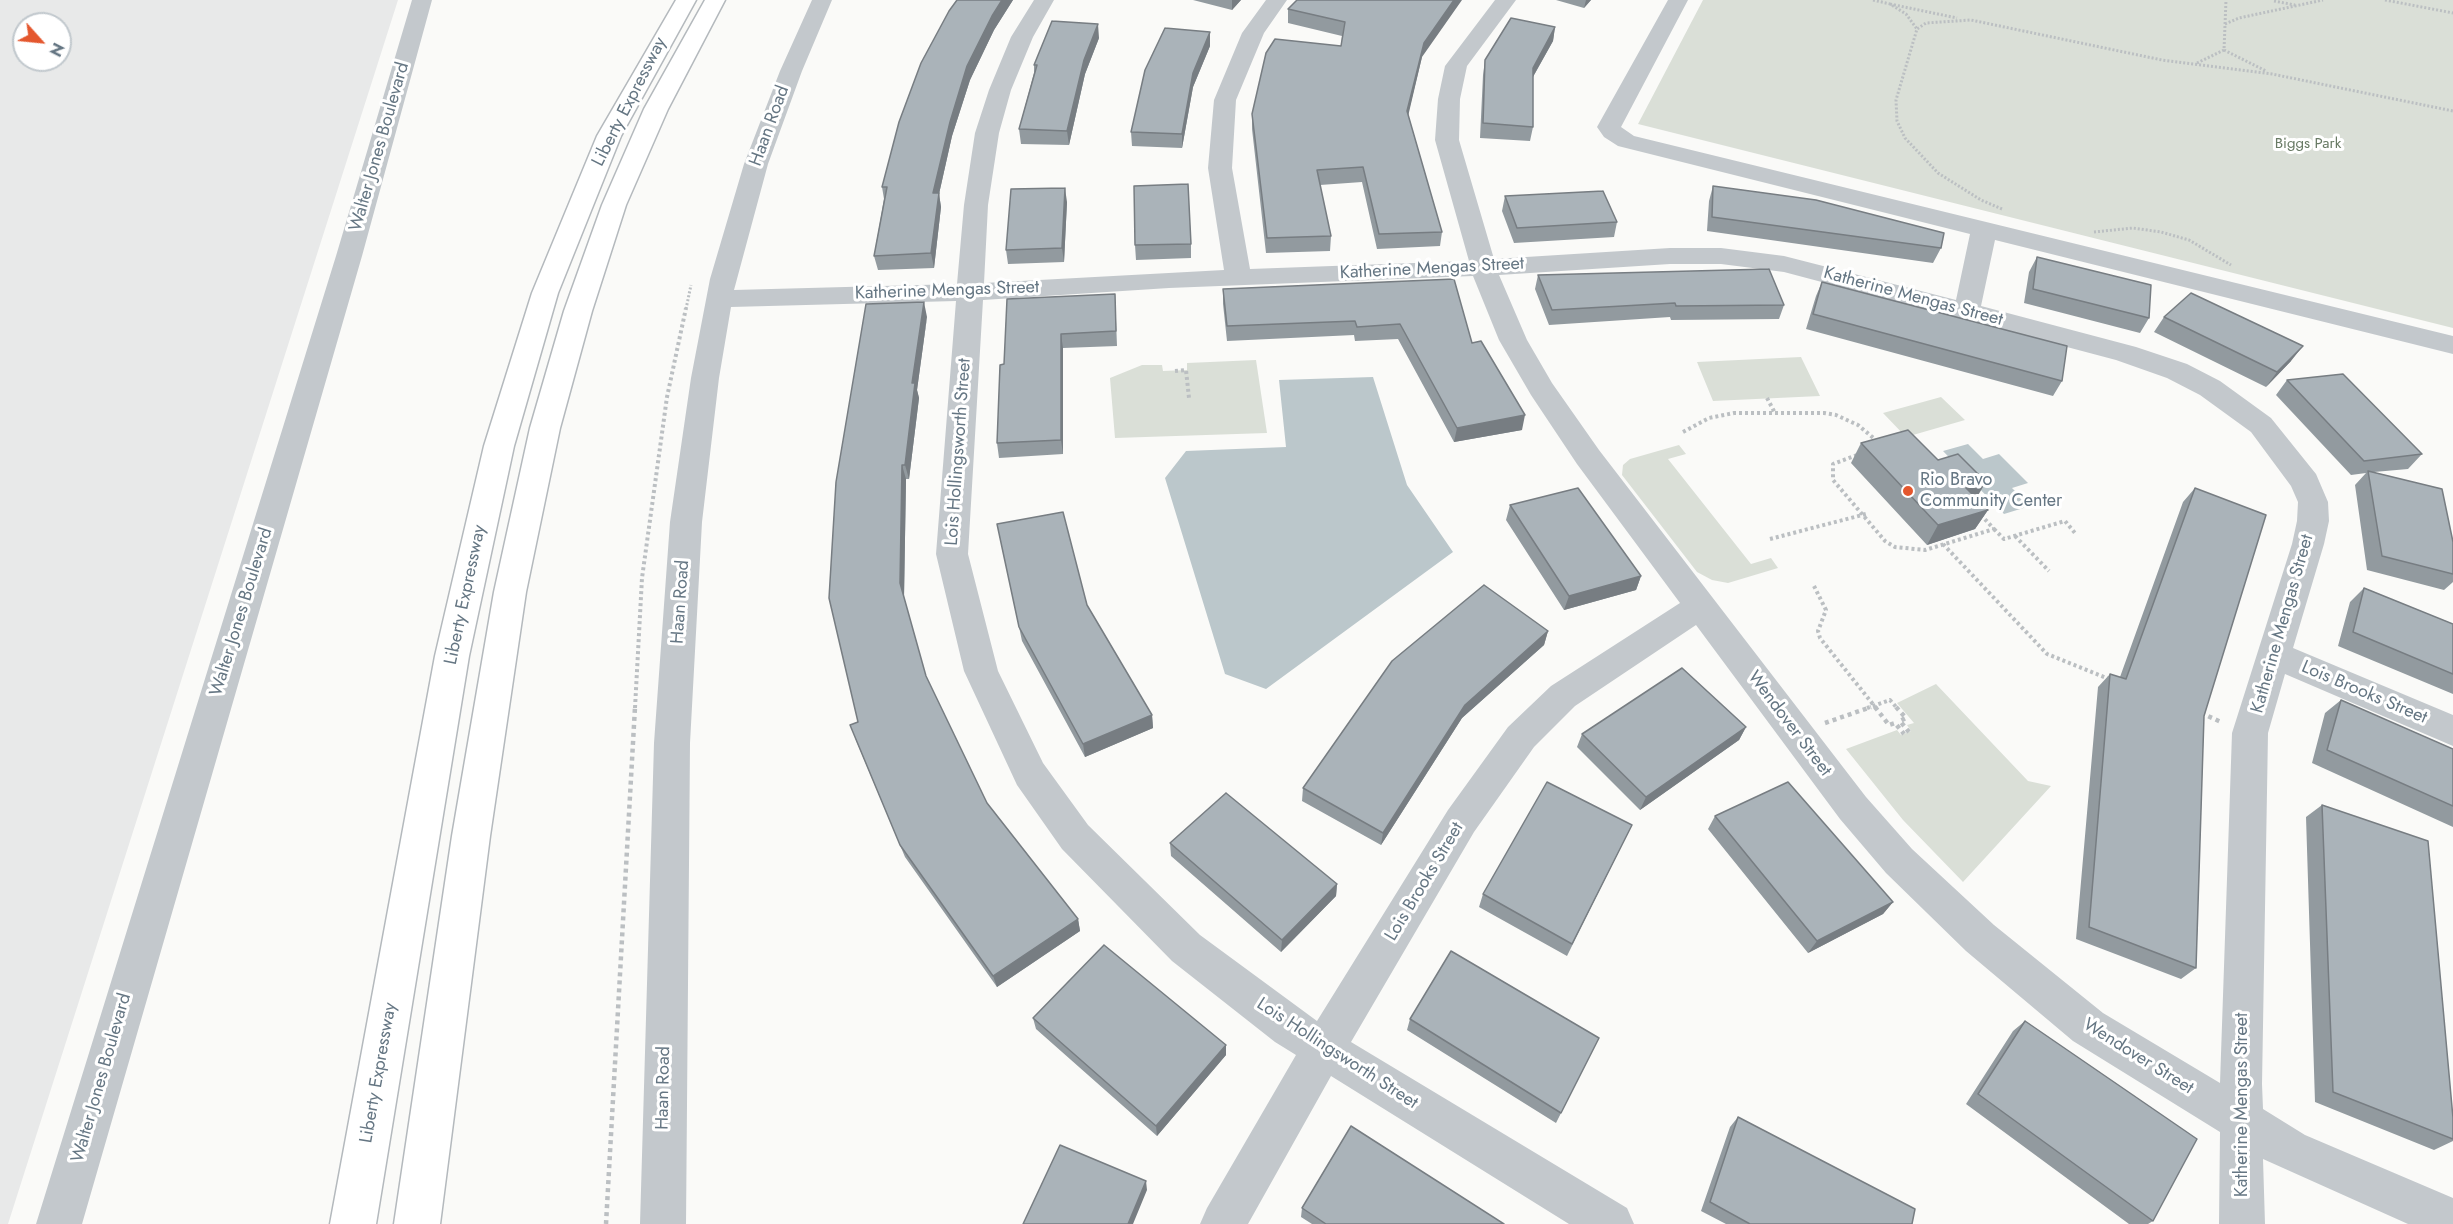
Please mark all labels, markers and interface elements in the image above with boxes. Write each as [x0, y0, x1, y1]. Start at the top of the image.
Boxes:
north arrow [12, 12, 72, 72]
street label: Liberty Expressway [588, 34, 672, 170]
text: N [44, 39, 70, 60]
street label: Walter Jones Boulevard [346, 60, 414, 234]
street label: Haan Road [746, 83, 794, 169]
park label: Biggs Park [2275, 135, 2341, 153]
street label: Katherine Mengas Street [1339, 253, 1525, 285]
street label: Katherine Mengas Street [1821, 263, 2005, 331]
street label: Katherine Mengas Street [854, 277, 1040, 305]
street label: Lois Hollingsworth Street [942, 358, 976, 546]
place label: Rio Bravo Community Center [1920, 470, 2062, 512]
marker: Rio Bravo Community Center [1901, 484, 1915, 498]
street label: Liberty Expressway [441, 523, 491, 667]
street label: Walter Jones Boulevard [206, 525, 278, 699]
street label: Katherine Mengas Street [2247, 532, 2319, 716]
street label: Haan Road [667, 559, 695, 645]
street label: Lois Brooks Street [2298, 657, 2430, 729]
street label: Wendover Street [1742, 667, 1836, 781]
street label: Lois Brooks Street [1381, 819, 1469, 945]
street label: Walter Jones Boulevard [68, 991, 136, 1165]
street label: Lois Hollingsworth Street [1252, 994, 1422, 1114]
street label: Liberty Expressway [356, 1001, 402, 1145]
street label: Katherine Mengas Street [2232, 1013, 2254, 1197]
street label: Wendover Street [2079, 1014, 2197, 1100]
street label: Haan Road [652, 1046, 676, 1130]

